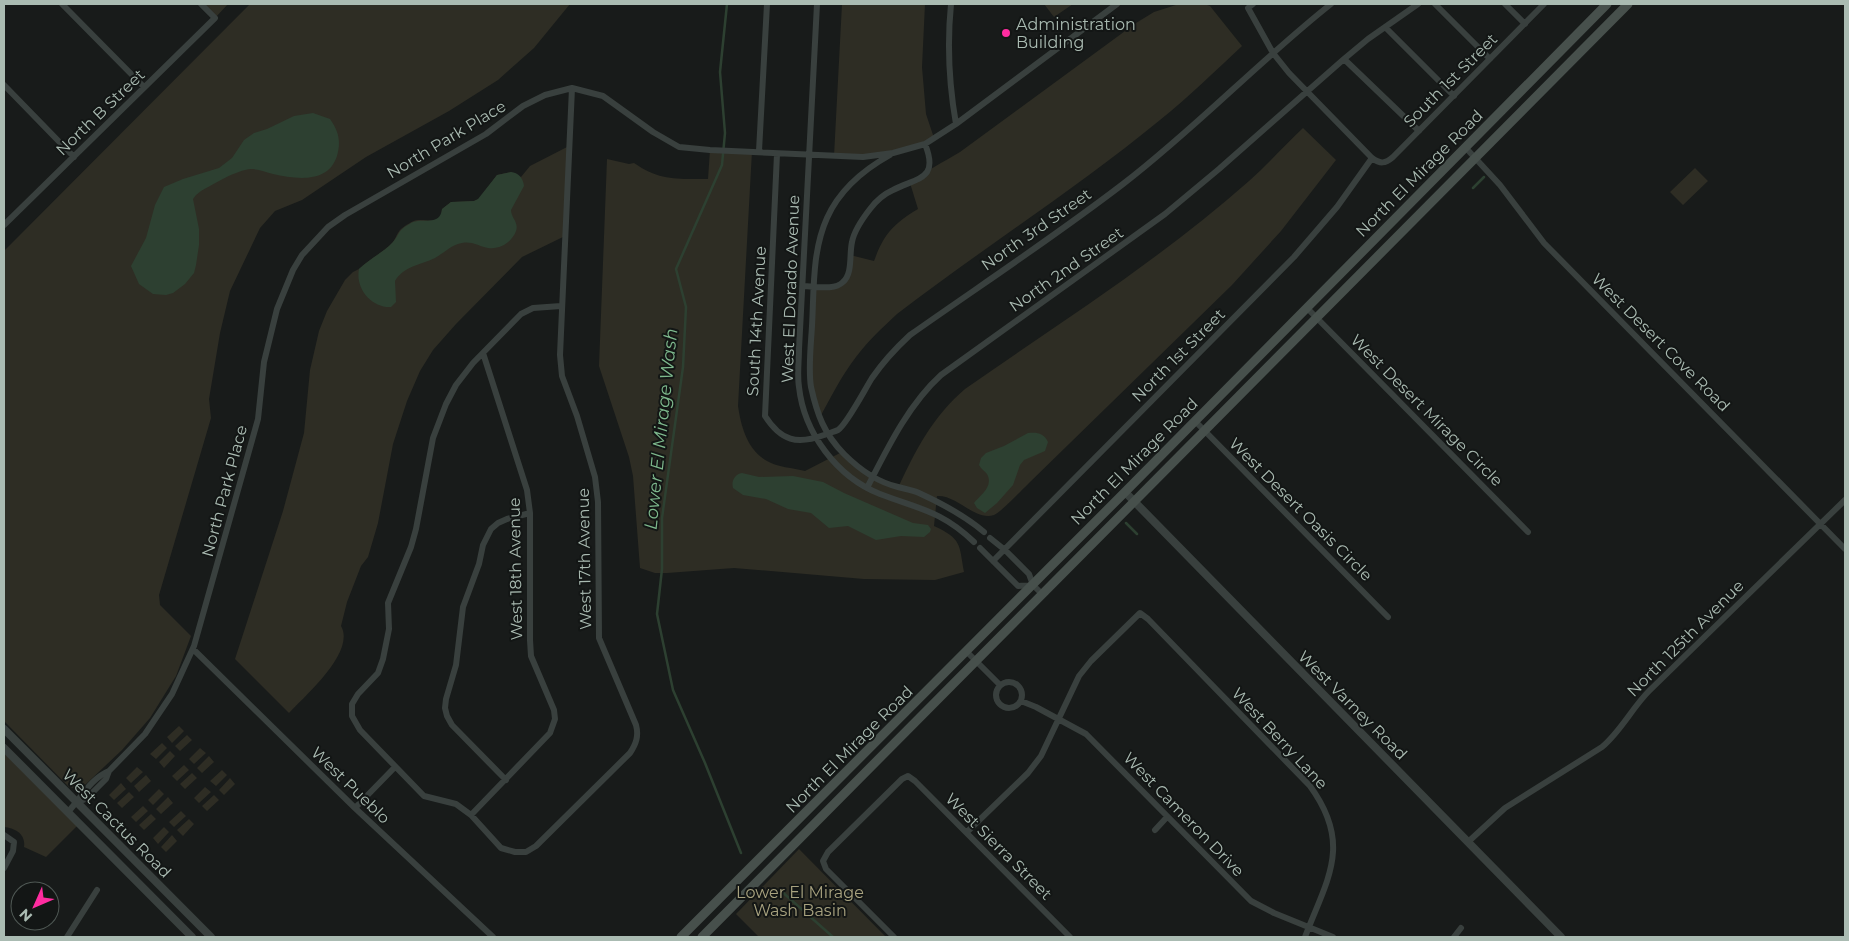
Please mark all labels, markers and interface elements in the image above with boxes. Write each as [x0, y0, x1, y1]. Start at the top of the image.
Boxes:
place label: Administration Building [1016, 15, 1136, 52]
marker: Administration Building [1000, 27, 1012, 39]
street label: South 1st Street [1400, 29, 1502, 131]
street label: North B Street [52, 65, 149, 159]
street label: North Park Place [383, 96, 509, 183]
street label: North El Mirage Road [1352, 106, 1487, 241]
street label: North 3rd Street [978, 184, 1095, 274]
street label: West El Dorado Avenue [778, 195, 803, 383]
street label: North 2nd Street [1006, 223, 1127, 316]
street label: South 14th Avenue [743, 245, 770, 397]
street label: West Desert Cove Road [1588, 269, 1734, 415]
street label: North 1st Street [1128, 304, 1229, 406]
water label: Lower El Mirage Wash [639, 327, 683, 531]
street label: West Desert Mirage Circle [1347, 330, 1507, 490]
street label: North El Mirage Road [1067, 394, 1202, 529]
street label: North Park Place [198, 423, 251, 559]
street label: West Desert Oasis Circle [1225, 434, 1376, 585]
street label: West 17th Avenue [574, 488, 595, 630]
street label: West 18th Avenue [505, 497, 526, 641]
street label: North 125th Avenue [1623, 576, 1748, 701]
street label: West Varney Road [1294, 647, 1411, 764]
street label: North El Mirage Road [782, 682, 917, 817]
street label: West Berry Lane [1228, 684, 1331, 793]
street label: West Pueblo [307, 743, 394, 828]
street label: West Cameron Drive [1119, 748, 1248, 880]
street label: West Cactus Road [58, 765, 175, 882]
street label: West Sierra Street [941, 789, 1056, 904]
north arrow [10, 881, 60, 931]
park label: Lower El Mirage Wash Basin [736, 883, 864, 920]
text: N [15, 905, 36, 926]

